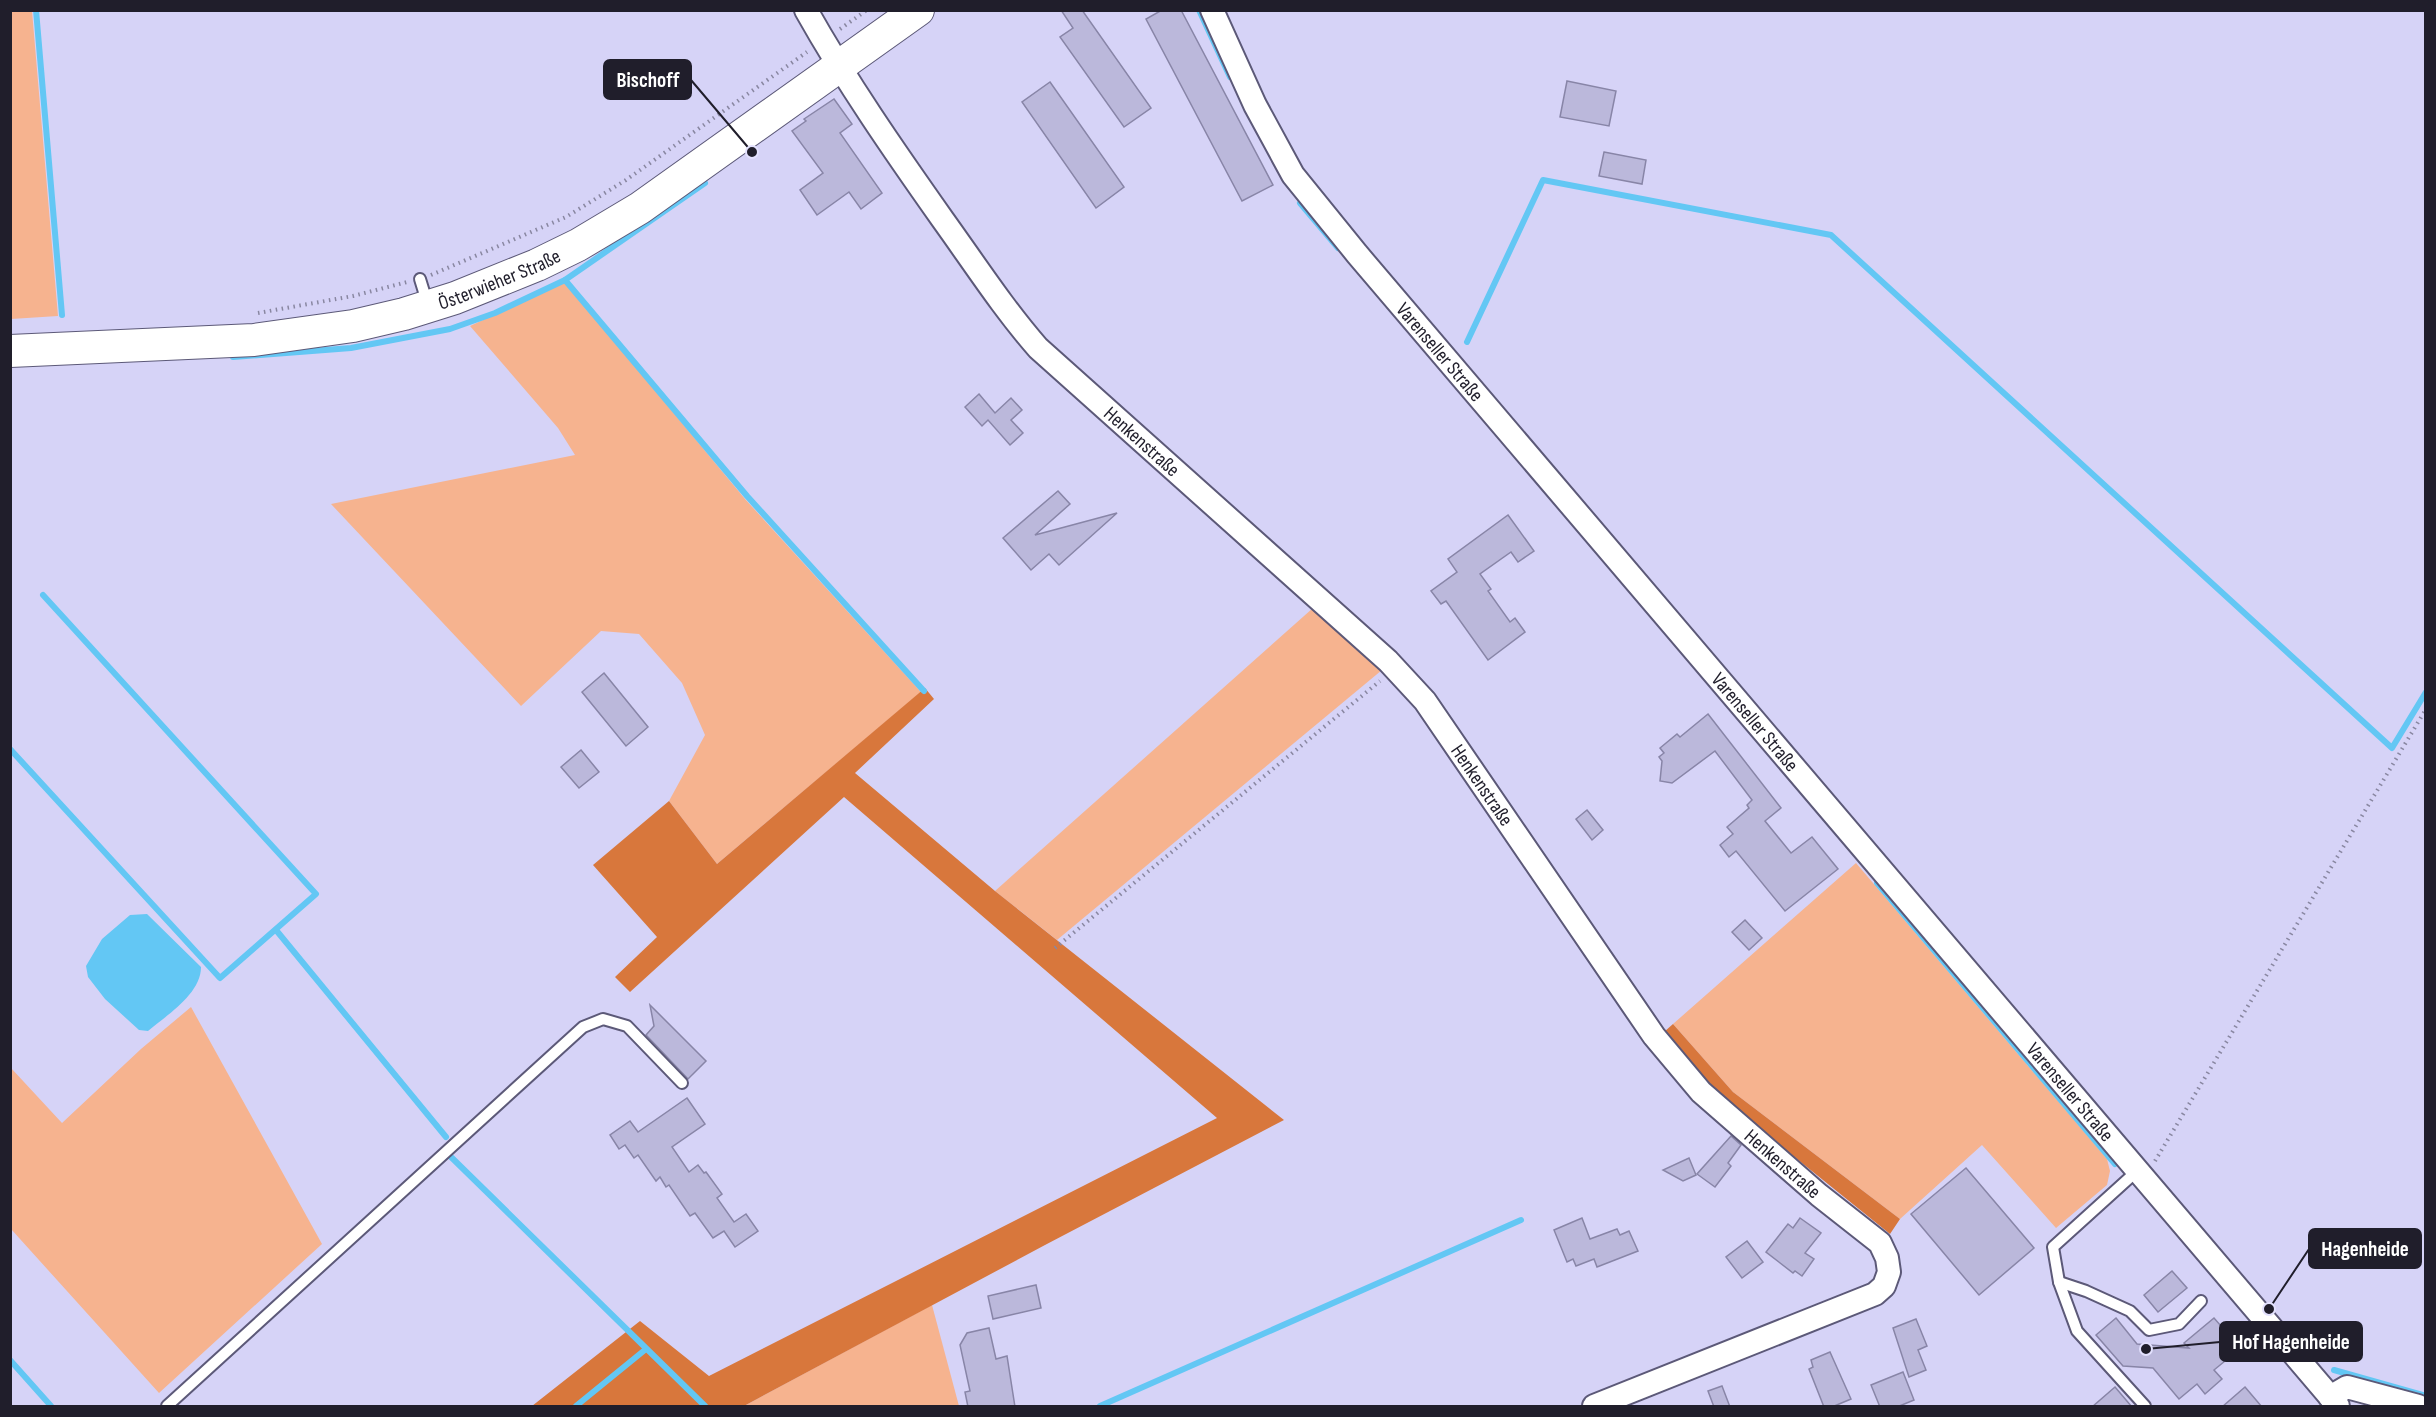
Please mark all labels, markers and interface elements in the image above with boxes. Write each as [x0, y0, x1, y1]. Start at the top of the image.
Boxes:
callout: Bischoff [604, 60, 691, 99]
text: Bischoff [617, 68, 680, 93]
street label: Österwieher Straße [435, 244, 565, 316]
street label: Varenseller Straße [1391, 298, 1488, 407]
street label: Henkenstraße [1099, 402, 1184, 482]
street label: Varenseller Straße [1706, 668, 1803, 777]
street label: Henkenstraße [1445, 740, 1518, 831]
street label: Varenseller Straße [2021, 1038, 2118, 1147]
street label: Henkenstraße [1739, 1124, 1825, 1204]
callout: Hagenheide [2309, 1229, 2421, 1268]
text: Hagenheide [2321, 1237, 2409, 1262]
callout: Hof Hagenheide [2220, 1322, 2362, 1361]
text: Hof Hagenheide [2232, 1330, 2350, 1355]

